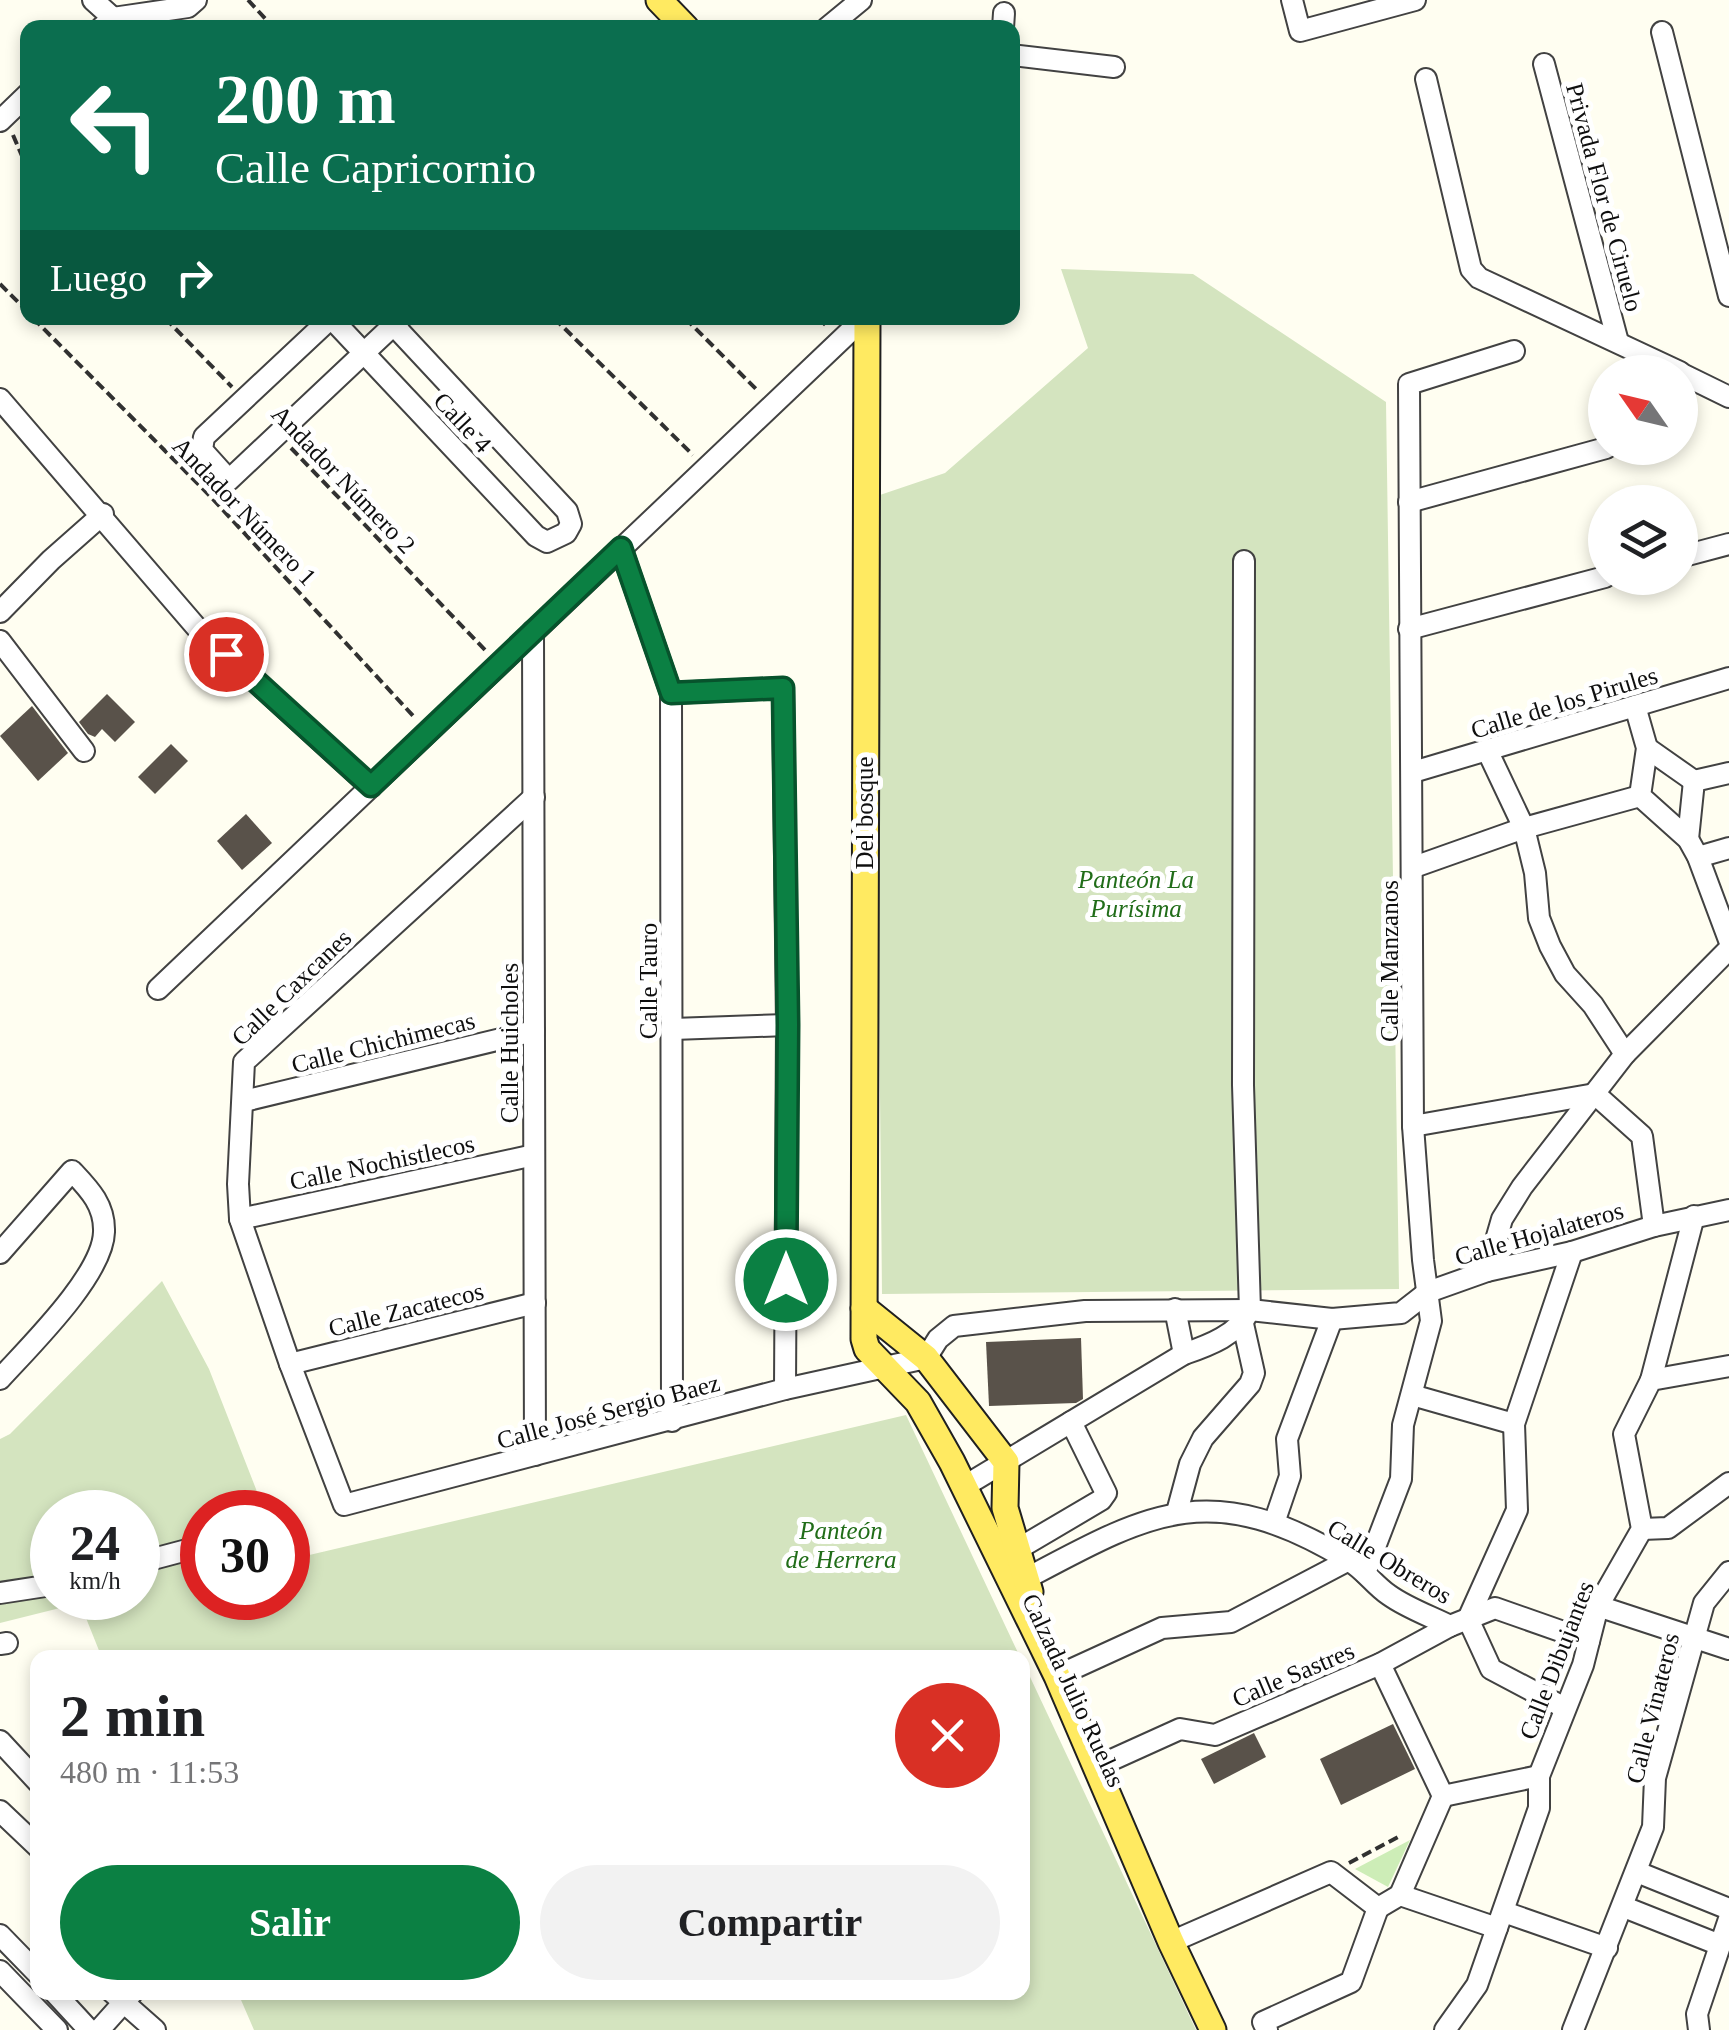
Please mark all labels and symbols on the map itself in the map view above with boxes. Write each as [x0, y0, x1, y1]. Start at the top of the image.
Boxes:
street label: Privada Flor de Ciruelo [1561, 80, 1648, 314]
north arrow [1588, 355, 1698, 465]
street label: Calle 4 [428, 387, 497, 458]
street label: Andador Número 2 [266, 400, 421, 559]
street label: Andador Número 1 [167, 432, 322, 591]
pin [184, 612, 269, 697]
street label: Calle de los Pirules [1468, 661, 1661, 744]
street label: Del bosque [851, 756, 878, 870]
park label: Panteón La Purísima [1077, 866, 1194, 922]
street label: Calle Manzanos [1376, 880, 1403, 1042]
street label: Calle Tauro [635, 923, 662, 1039]
street label: Calle Caxcanes [226, 924, 356, 1051]
street label: Calle Huicholes [496, 963, 523, 1123]
street label: Calle Chichimecas [289, 1007, 478, 1078]
street label: Calle Nochistlecos [287, 1130, 477, 1195]
street label: Calle Hojalateros [1452, 1196, 1627, 1270]
position arrow [734, 1228, 838, 1332]
street label: Calle Zacatecos [326, 1277, 486, 1342]
street label: Calle José Sergio Baez [494, 1369, 722, 1454]
speed limit sign: 30 [180, 1490, 310, 1620]
street label: Calle Obreros [1323, 1514, 1457, 1609]
park label: Panteón de Herrera [786, 1517, 896, 1573]
street label: Calle Dibujantes [1514, 1577, 1599, 1743]
street label: Calzada Julio Ruelas [1017, 1589, 1130, 1791]
street label: Calle Vinateros [1621, 1630, 1684, 1786]
street label: Calle Sastres [1228, 1637, 1358, 1712]

